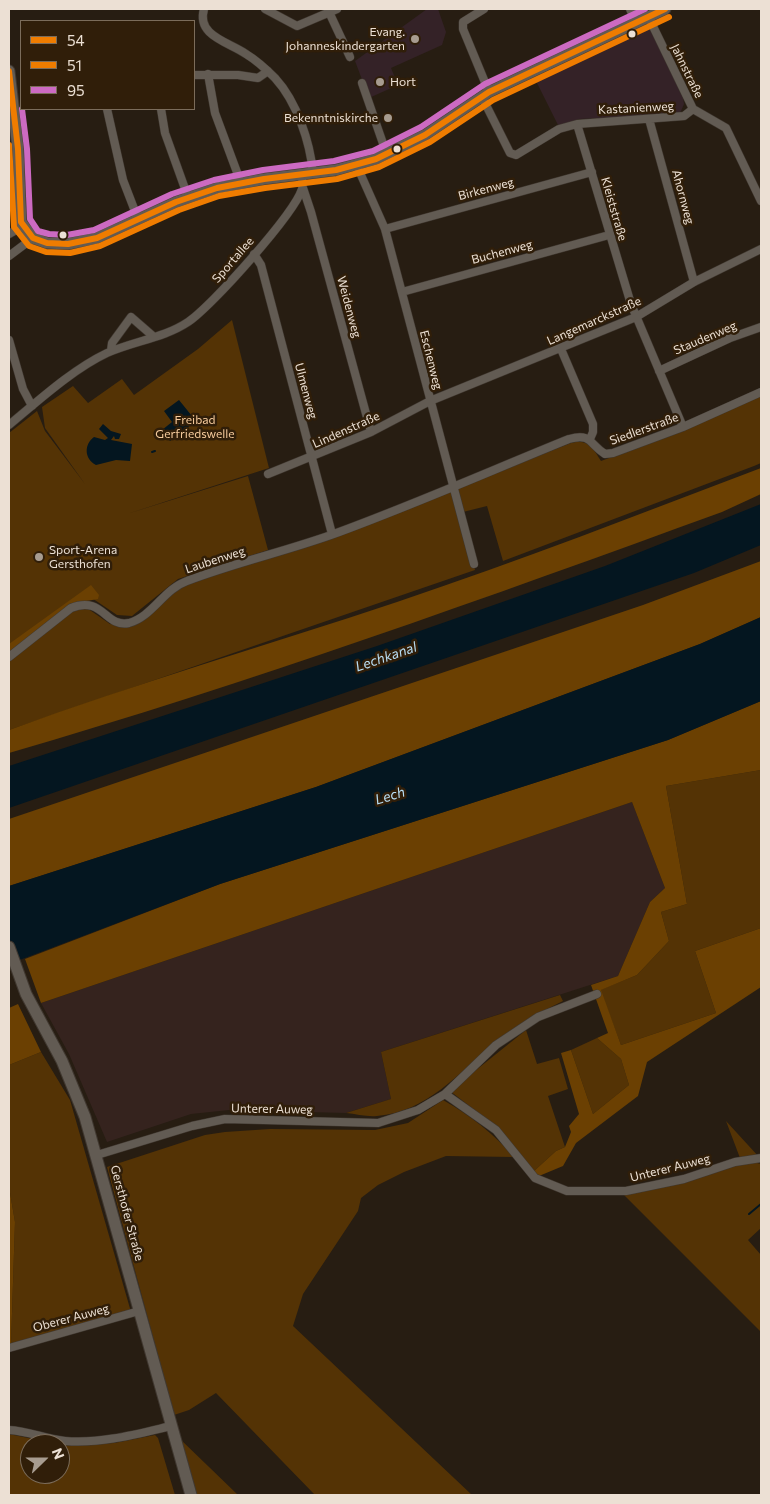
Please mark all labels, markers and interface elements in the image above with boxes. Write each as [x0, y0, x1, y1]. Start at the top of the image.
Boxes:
legend [20, 20, 195, 110]
place label: Evang. Johanneskindergarten [286, 25, 405, 53]
unlabelled marker [627, 29, 637, 39]
text: 54 [67, 31, 85, 49]
marker: Evang. Johanneskindergarten [409, 33, 421, 45]
street label: Jahnstraße [668, 42, 706, 100]
text: 51 [67, 56, 82, 74]
place label: Hort [390, 75, 416, 89]
marker: Hort [374, 76, 386, 88]
text: 95 [67, 81, 85, 99]
street label: Kastanienweg [598, 99, 674, 117]
place label: Bekenntniskirche [284, 111, 378, 125]
marker: Bekenntniskirche [382, 112, 394, 124]
unlabelled marker [392, 144, 402, 154]
street label: Ahornweg [669, 168, 697, 226]
street label: Birkenweg [457, 175, 515, 203]
street label: Kleiststraße [598, 175, 630, 243]
unlabelled marker [58, 230, 68, 240]
street label: Sportallee [209, 234, 257, 286]
street label: Buchenweg [470, 237, 534, 267]
street label: Weidenweg [334, 275, 364, 339]
street label: Langemarckstraße [545, 294, 643, 348]
street label: Staudenweg [671, 318, 739, 358]
street label: Eschenweg [417, 329, 445, 391]
street label: Ulmenweg [292, 361, 320, 421]
street label: Lindenstraße [310, 409, 382, 451]
street label: Siedlerstraße [608, 410, 680, 448]
park label: Freibad Gerfriedswelle [155, 413, 235, 441]
place label: Sport-Arena Gersthofen [49, 543, 117, 571]
street label: Laubenweg [183, 544, 247, 576]
marker: Sport-Arena Gersthofen [33, 551, 45, 563]
water label: Lechkanal [353, 639, 419, 675]
water label: Lech [373, 784, 407, 808]
street label: Unterer Auweg [231, 1101, 313, 1117]
street label: Unterer Auweg [629, 1151, 711, 1185]
street label: Gersthofer Straße [107, 1164, 147, 1262]
street label: Oberer Auweg [31, 1301, 111, 1335]
north arrow [20, 1434, 70, 1484]
text: N [49, 1446, 68, 1462]

